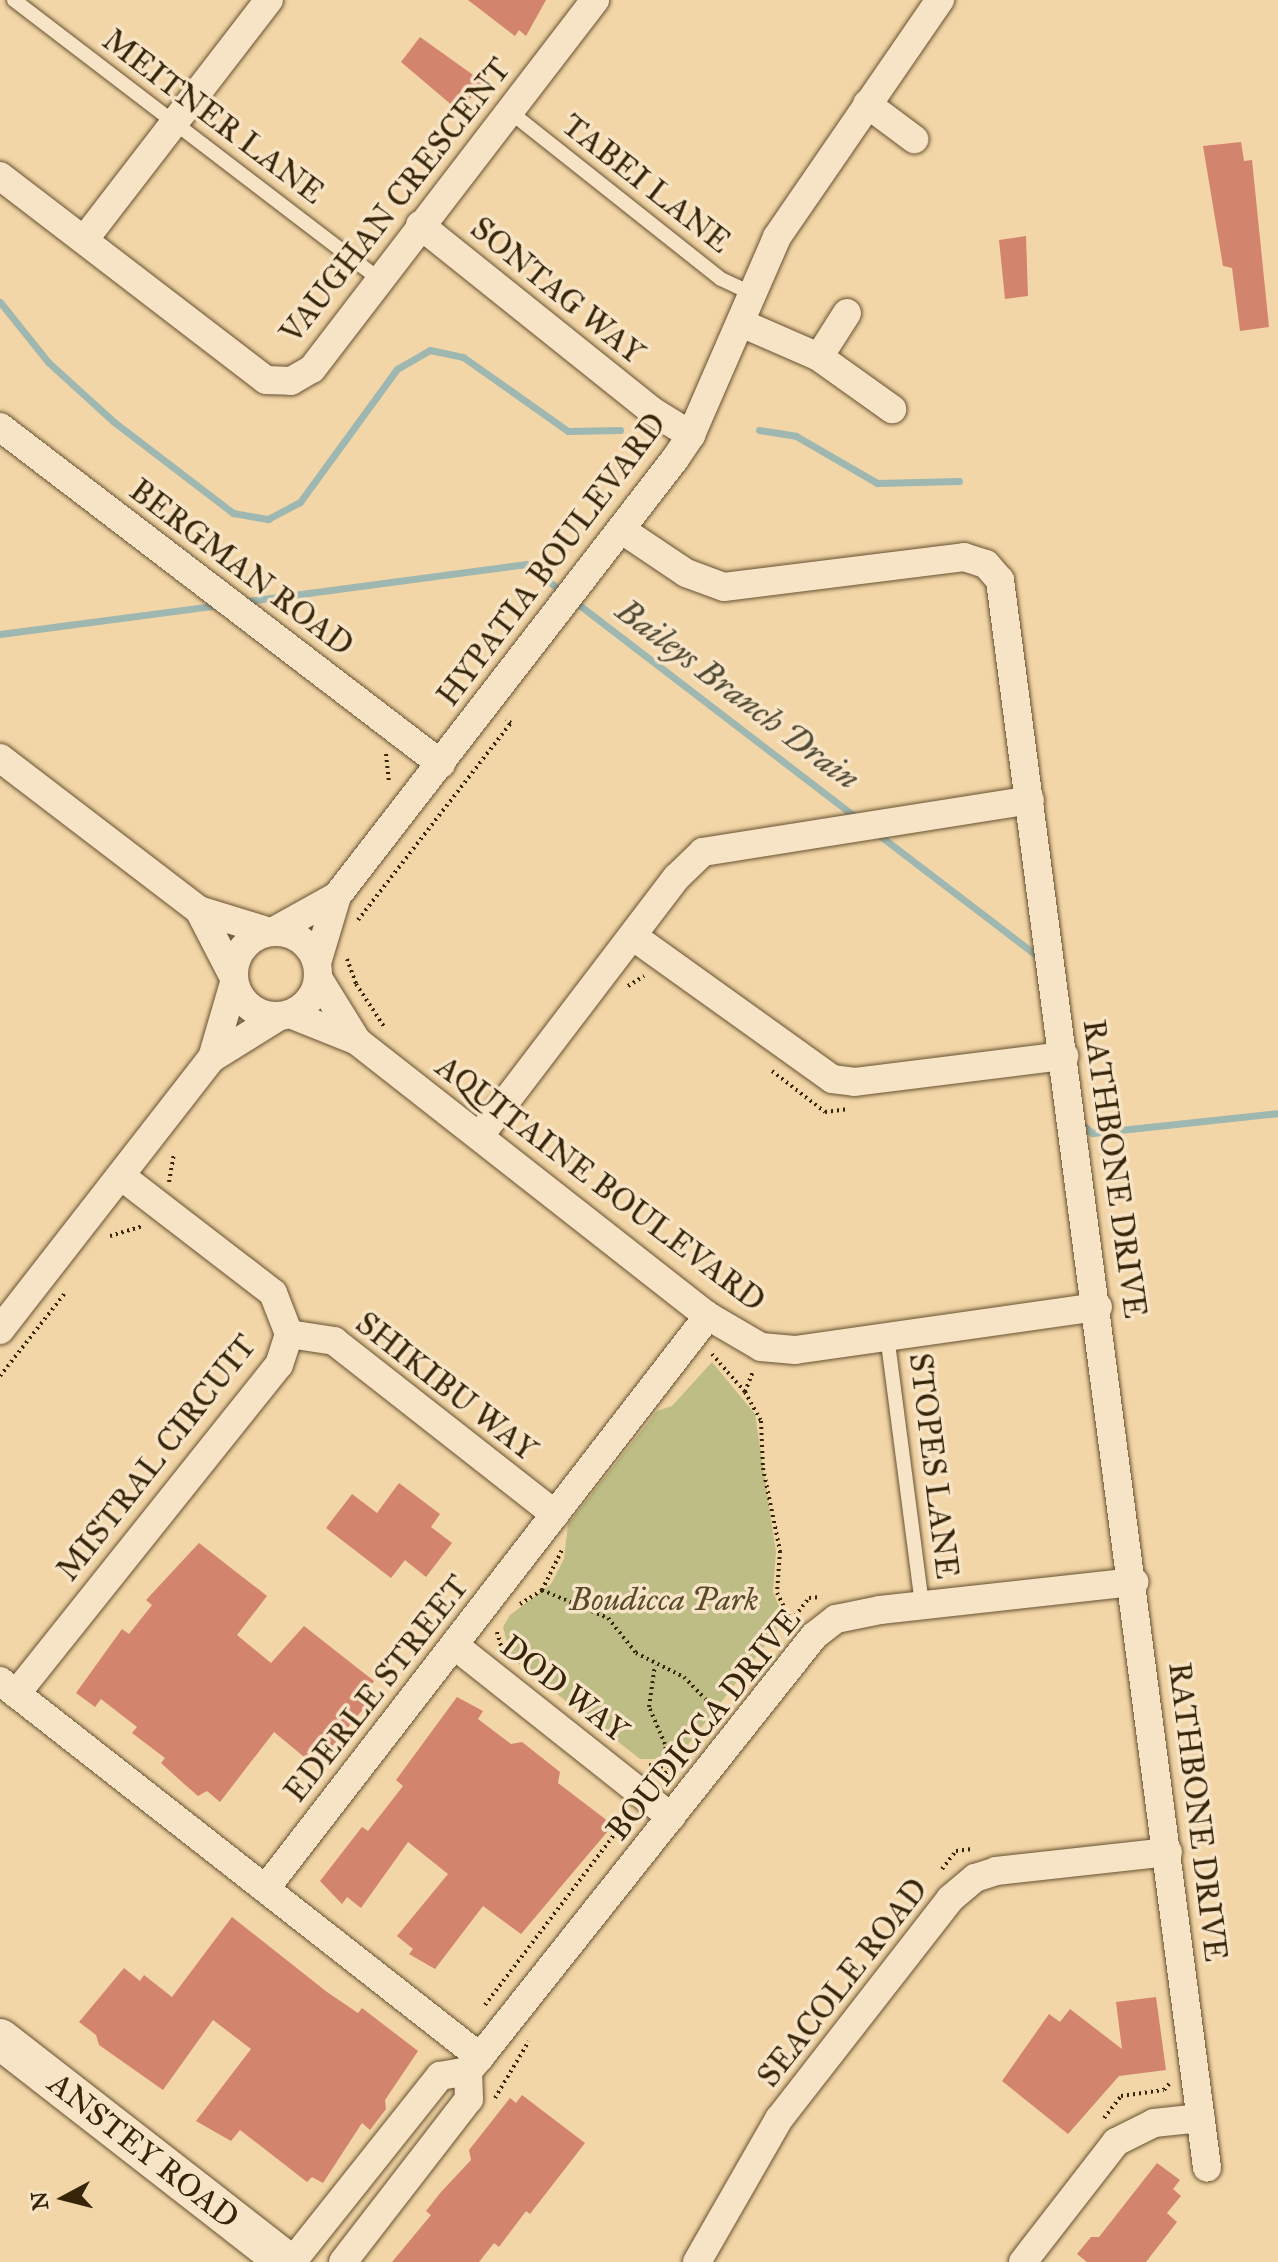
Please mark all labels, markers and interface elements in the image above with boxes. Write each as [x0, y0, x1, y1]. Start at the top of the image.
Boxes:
street label: MEITNER LANE [95, 21, 331, 213]
street label: VAUGHAN CRESCENT [273, 51, 519, 351]
street label: TABEI LANE [554, 106, 738, 262]
street label: SONTAG WAY [463, 209, 651, 373]
street label: HYPATIA BOULEVARD [429, 406, 675, 714]
street label: BERGMAN ROAD [122, 471, 360, 665]
water label: Baileys Branch Drain [609, 589, 867, 799]
street label: RATHBONE DRIVE [1074, 1017, 1154, 1321]
street label: AQUITAINE BOULEVARD [428, 1048, 772, 1320]
street label: SHIKIBU WAY [348, 1304, 544, 1470]
street label: MISTRAL CIRCUIT [49, 1327, 265, 1589]
street label: STOPES LANE [900, 1351, 966, 1581]
street label: EDERLE STREET [277, 1568, 477, 1810]
park label: Boudicca Park [570, 1581, 758, 1619]
street label: BOUDICCA DRIVE [599, 1601, 809, 1849]
street label: DOD WAY [492, 1627, 636, 1751]
street label: RATHBONE DRIVE [1160, 1660, 1234, 1964]
street label: SEACOLE ROAD [750, 1871, 936, 2095]
street label: ANSTEY ROAD [40, 2065, 246, 2237]
north arrow [24, 2158, 104, 2238]

